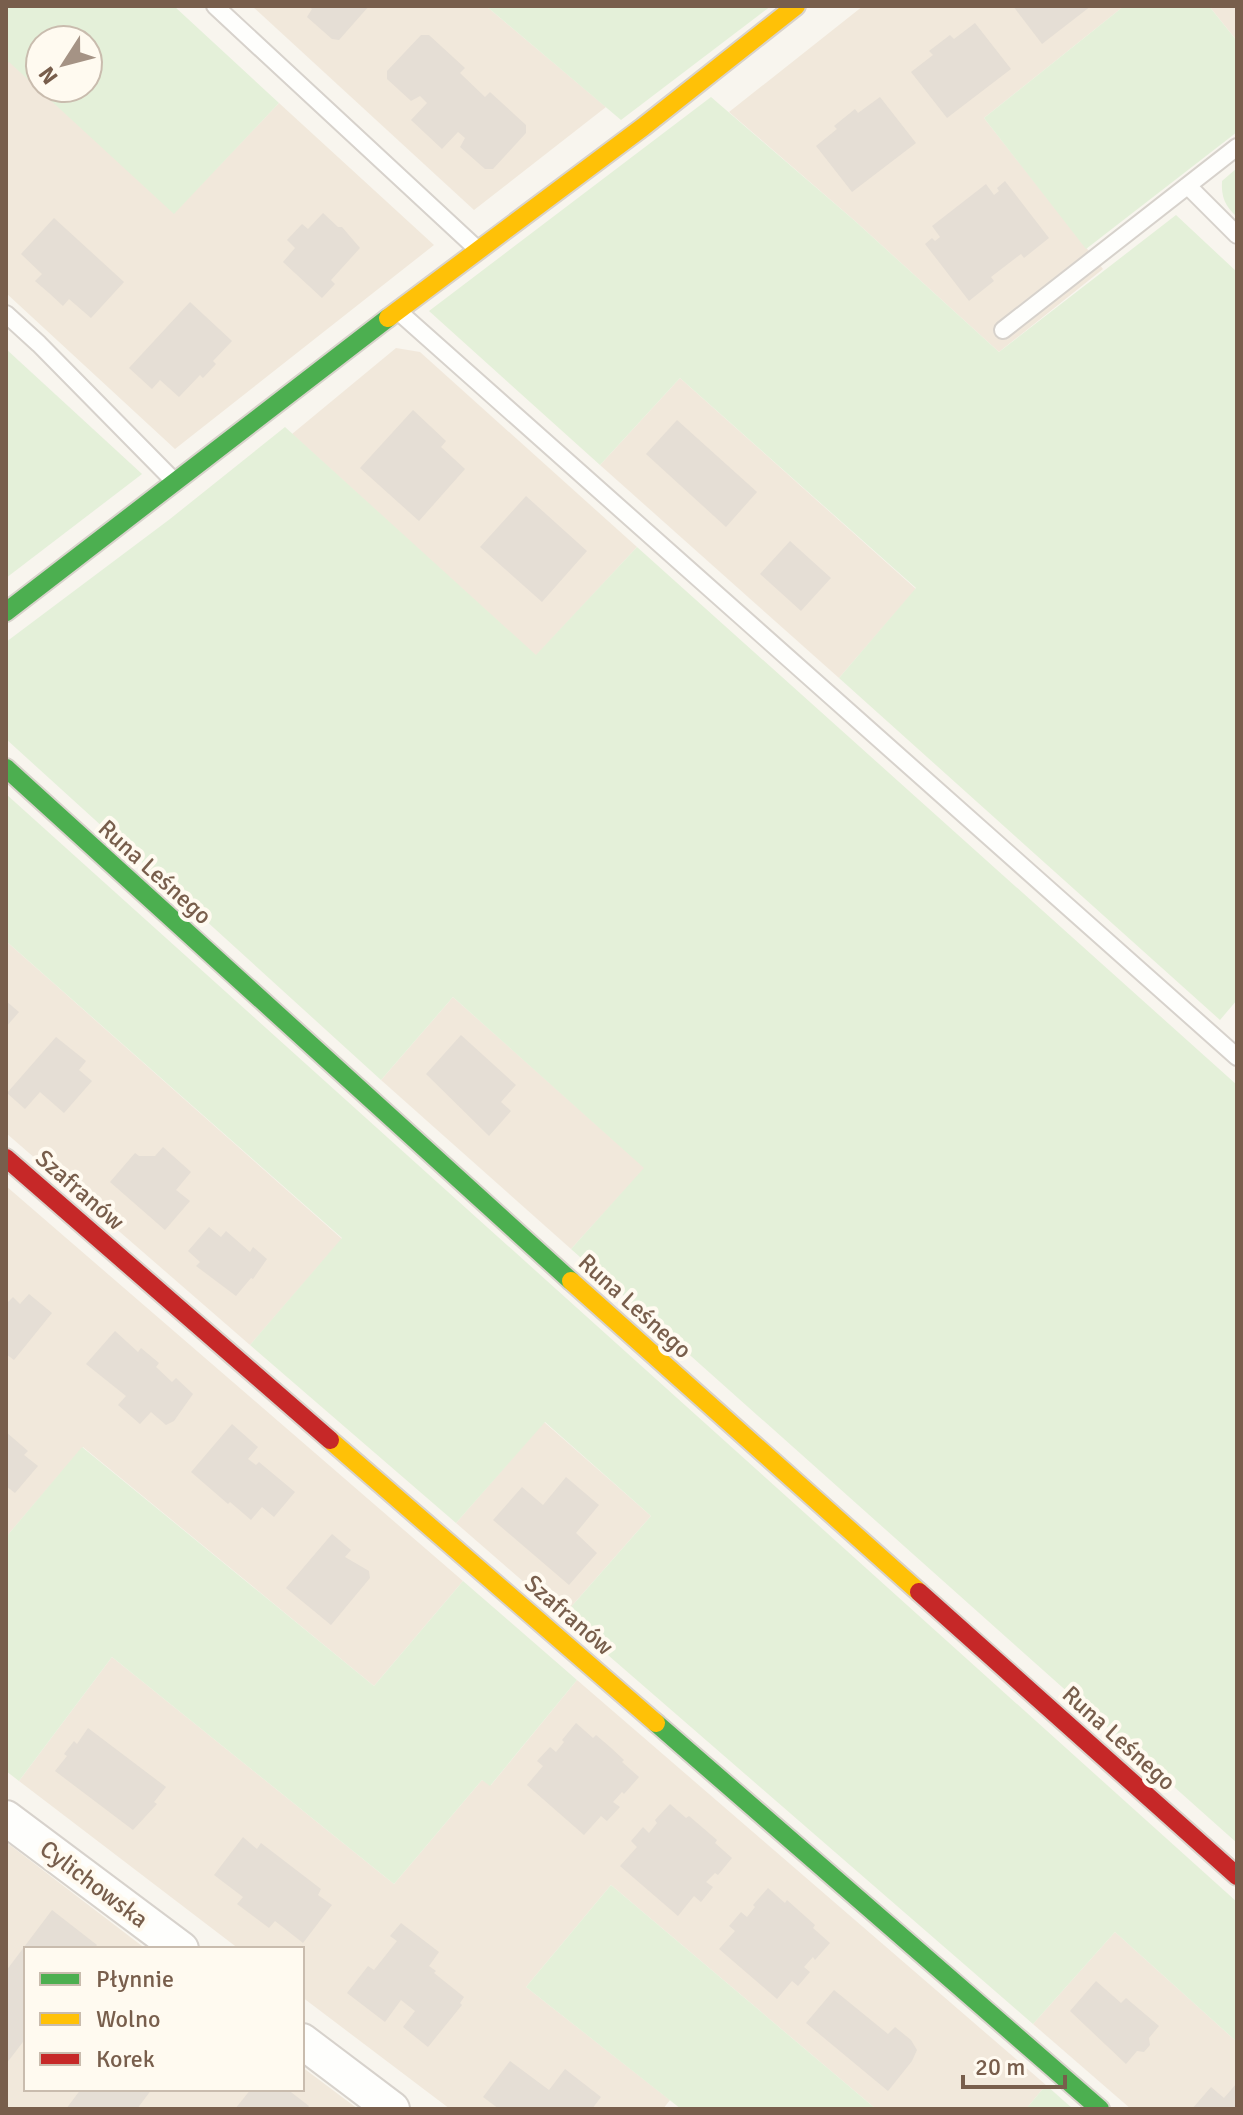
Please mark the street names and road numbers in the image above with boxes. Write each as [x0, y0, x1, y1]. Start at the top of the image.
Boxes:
street label: Runa Leśnego [92, 813, 218, 931]
street label: Szafranów [29, 1143, 131, 1237]
street label: Runa Leśnego [572, 1247, 698, 1365]
street label: Szafranów [518, 1568, 620, 1662]
street label: Runa Leśnego [1056, 1679, 1182, 1797]
street label: Cylichowska [34, 1834, 154, 1934]

